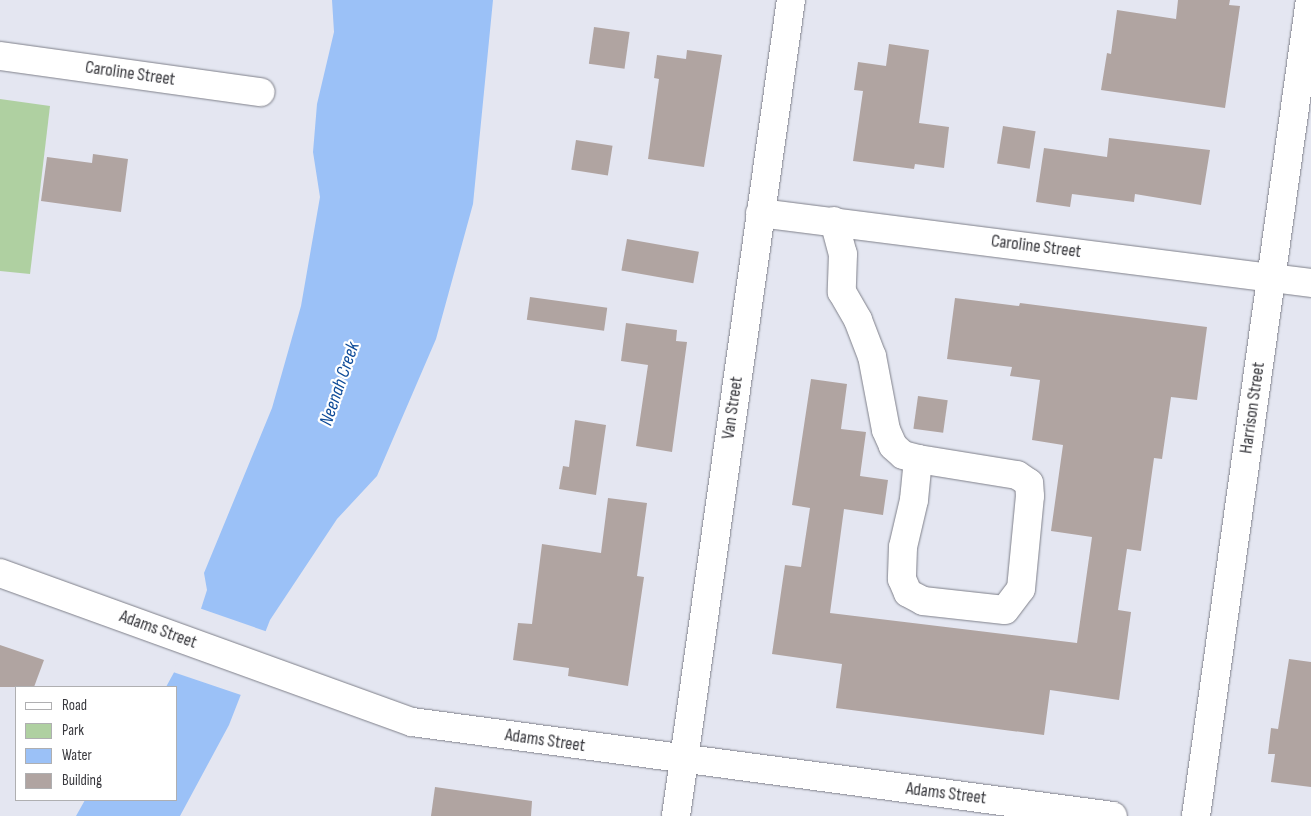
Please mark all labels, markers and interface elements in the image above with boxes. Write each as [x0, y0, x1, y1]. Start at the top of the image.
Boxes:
street label: Caroline Street [84, 57, 176, 91]
street label: Caroline Street [990, 231, 1082, 263]
water label: Neenah Creek [315, 339, 365, 429]
street label: Harrison Street [1236, 361, 1270, 455]
street label: Van Street [718, 375, 748, 441]
street label: Adams Street [116, 606, 200, 654]
legend [15, 686, 178, 801]
text: Road [62, 696, 87, 715]
text: Park [62, 721, 84, 740]
street label: Adams Street [504, 725, 586, 757]
text: Water [62, 746, 92, 765]
text: Building [62, 771, 102, 790]
street label: Adams Street [905, 778, 987, 810]

